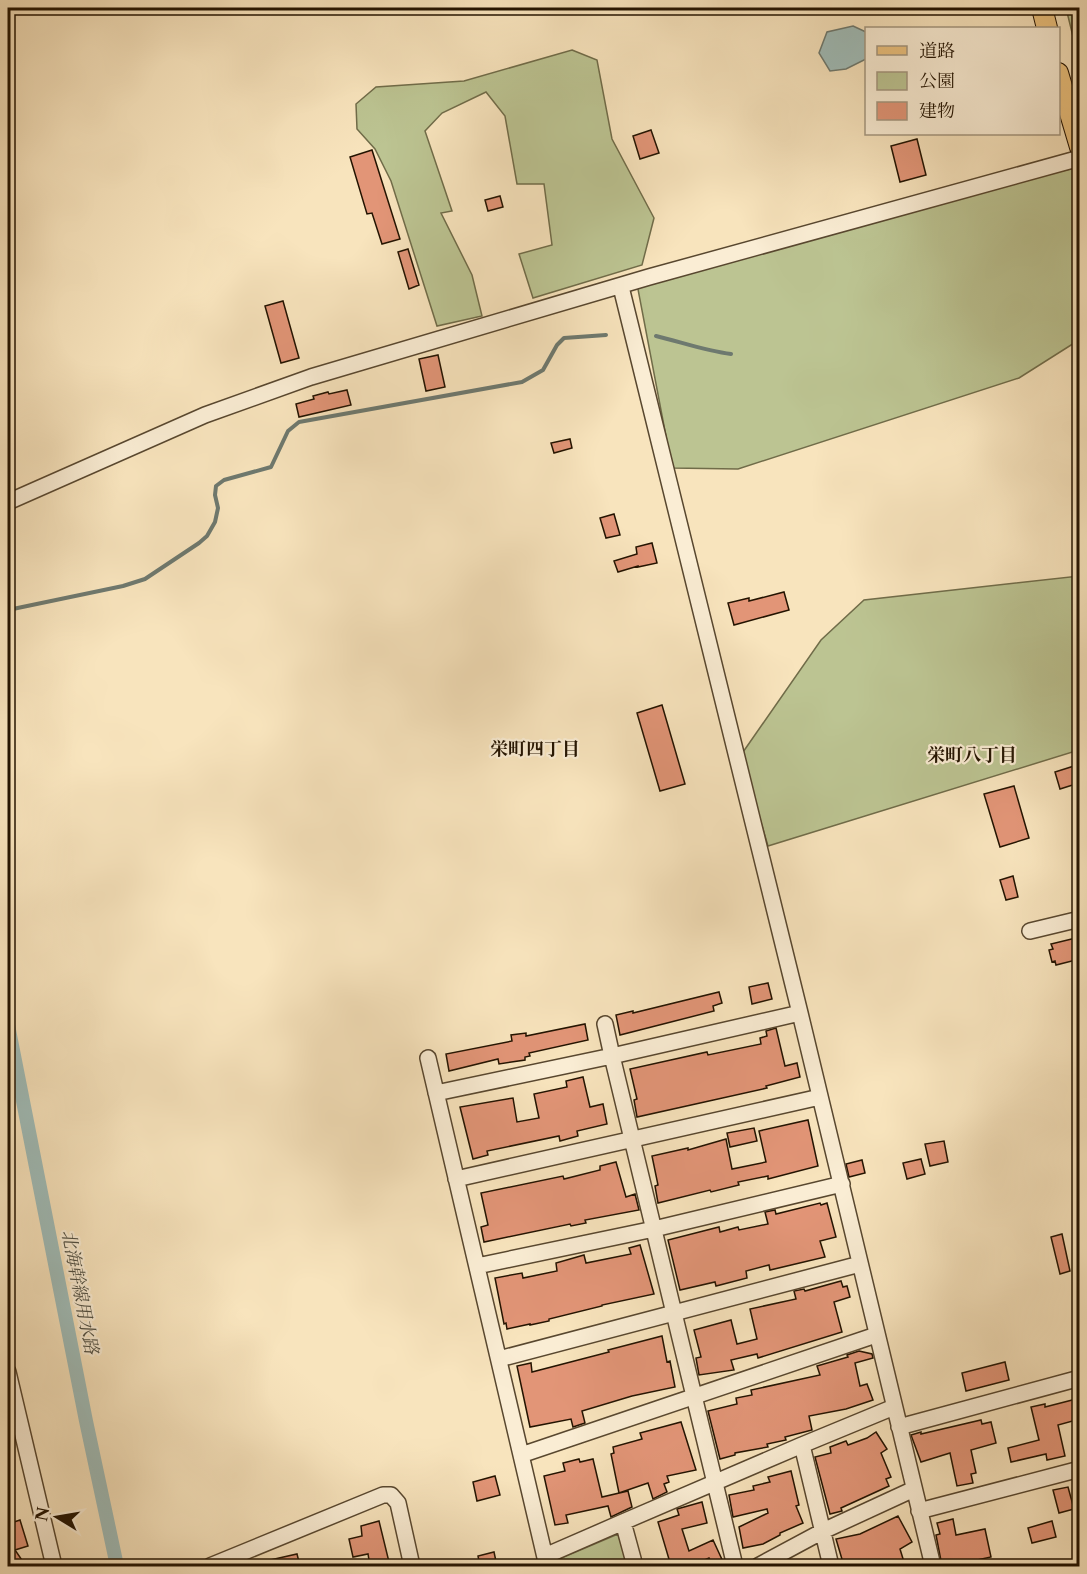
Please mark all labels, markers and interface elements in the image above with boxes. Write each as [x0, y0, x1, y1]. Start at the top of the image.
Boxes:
legend [865, 27, 1060, 135]
text: 道路 [919, 40, 955, 62]
text: 公園 [919, 70, 955, 92]
text: 建物 [919, 100, 955, 122]
district label: 栄町四丁目 [490, 738, 580, 760]
district label: 栄町八丁目 [927, 744, 1017, 766]
water label: 北海幹線用水路 [57, 1228, 103, 1358]
north arrow [27, 1487, 87, 1547]
text: N [31, 1505, 53, 1523]

